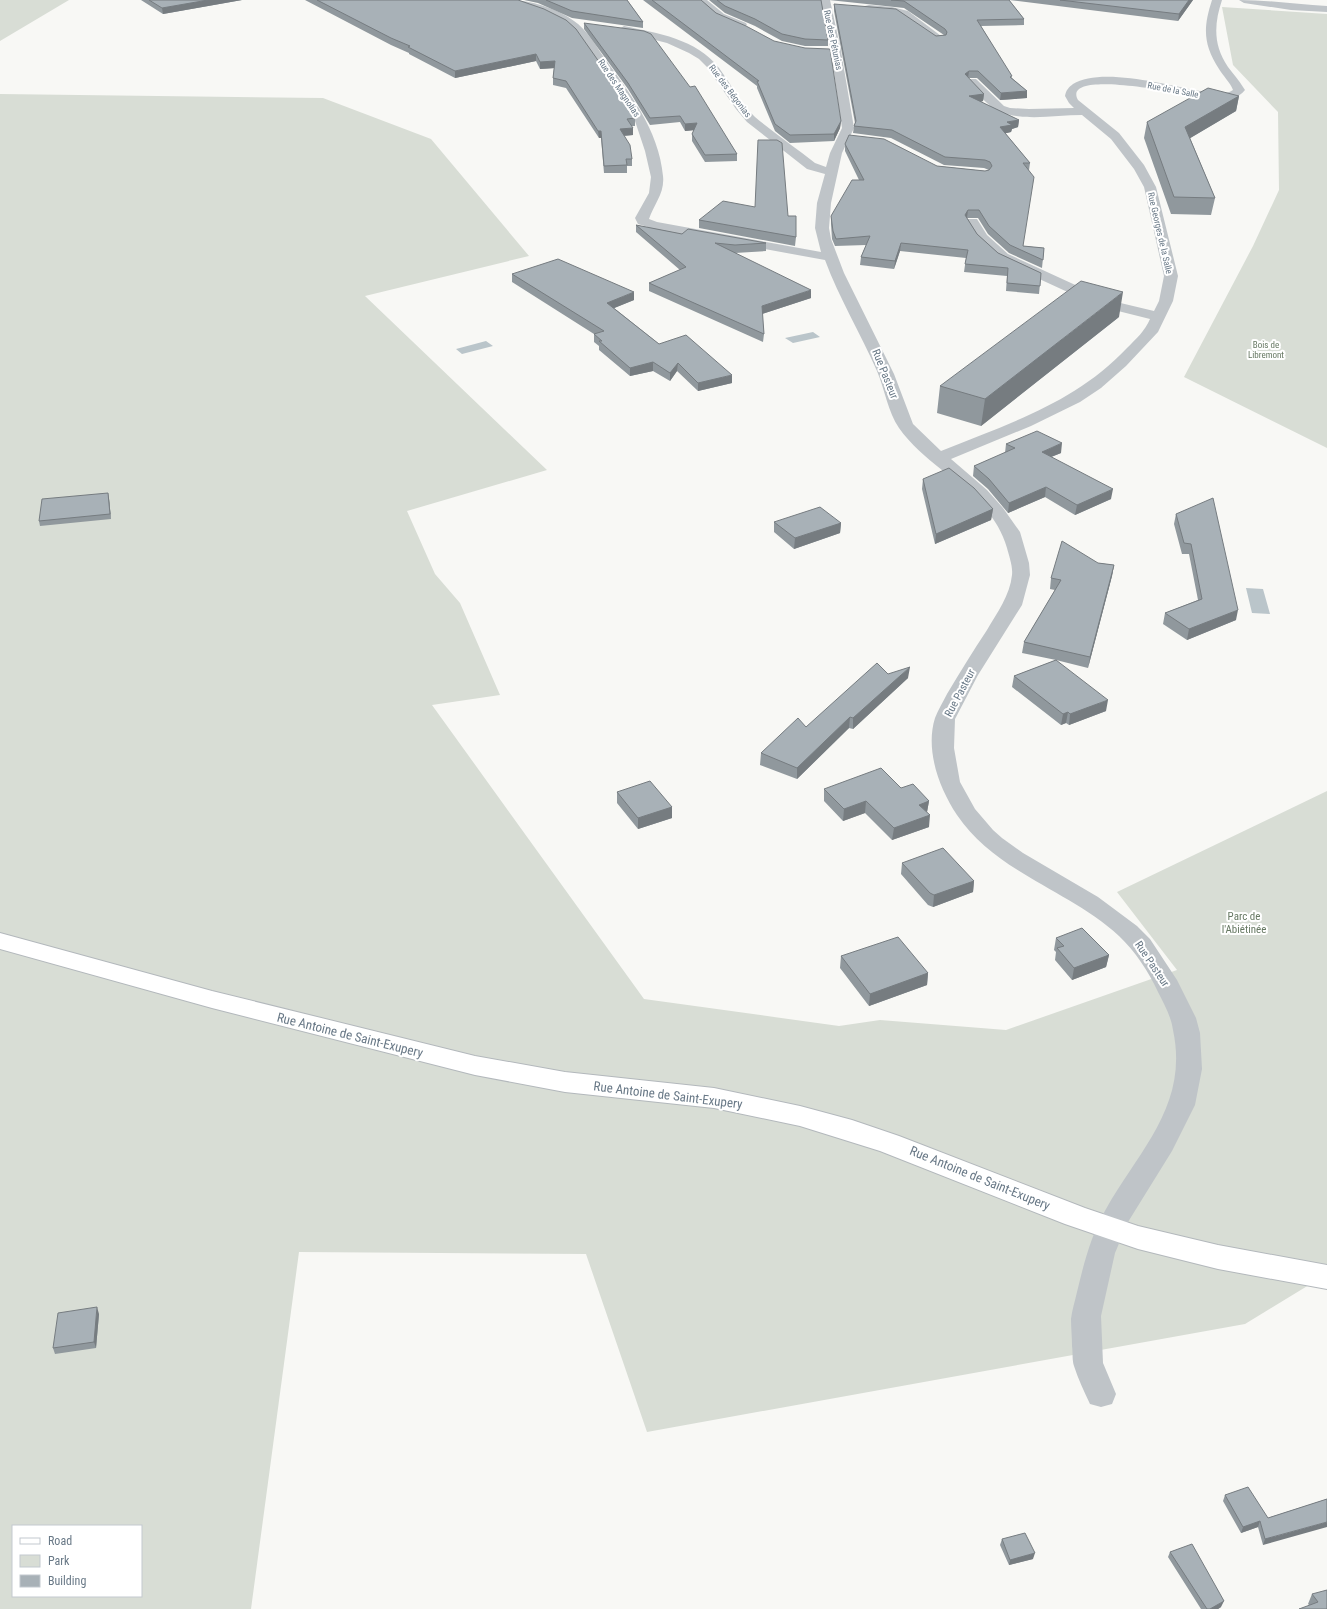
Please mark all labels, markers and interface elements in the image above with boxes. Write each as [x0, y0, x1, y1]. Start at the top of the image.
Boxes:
street label: Rue des Pétunias [822, 9, 844, 71]
street label: Rue des Magnolias [596, 57, 642, 119]
street label: Rue des Bégonias [707, 63, 753, 119]
street label: Rue de la Salle [1147, 80, 1199, 100]
street label: Rue Georges de la Salle [1146, 191, 1174, 275]
park label: Bois de Libremont [1248, 340, 1284, 360]
street label: Rue Pasteur [869, 347, 901, 401]
street label: Rue Pasteur [942, 666, 978, 719]
park label: Parc de l'Abiétinée [1222, 910, 1266, 936]
street label: Rue Pasteur [1132, 939, 1172, 990]
street label: Rue Antoine de Saint-Exupery [275, 1010, 425, 1061]
street label: Rue Antoine de Saint-Exupery [593, 1078, 744, 1112]
street label: Rue Antoine de Saint-Exupery [908, 1143, 1053, 1213]
legend [12, 1525, 142, 1597]
text: Road [48, 1534, 72, 1548]
text: Park [48, 1554, 70, 1568]
text: Building [48, 1574, 86, 1588]

